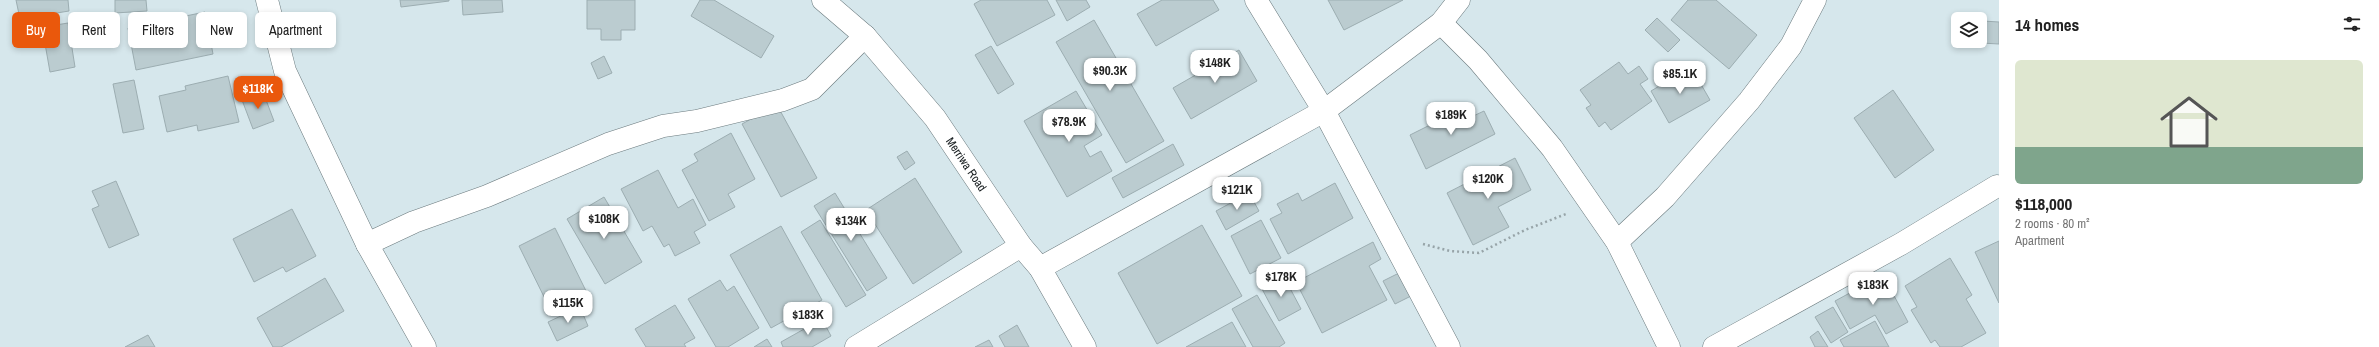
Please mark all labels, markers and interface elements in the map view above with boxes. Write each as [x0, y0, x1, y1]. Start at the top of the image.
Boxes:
chip: Buy [12, 12, 60, 48]
chip: Rent [68, 12, 120, 48]
chip: Filters [128, 12, 188, 48]
chip: New [196, 12, 247, 48]
chip: Apartment [255, 12, 336, 48]
map controls [1951, 12, 1987, 48]
button: layers [1951, 12, 1987, 48]
text: 14 homes [2015, 13, 2079, 36]
icon: filters [2341, 13, 2363, 35]
pin: $148K [1187, 50, 1243, 84]
text: $148K [1199, 54, 1231, 71]
pin: $90.3K [1077, 58, 1143, 92]
pin: $85.1K [1647, 61, 1713, 95]
text: $90.3K [1093, 62, 1127, 79]
text: $85.1K [1663, 65, 1697, 82]
pin: $118K [230, 76, 286, 110]
text: $118K [243, 80, 273, 97]
icon: home [2153, 86, 2225, 158]
pin: $189K [1423, 102, 1479, 136]
text: $189K [1435, 106, 1467, 123]
pin: $78.9K [1036, 109, 1102, 143]
text: $78.9K [1052, 113, 1086, 130]
street label: Merriwa Road [942, 134, 990, 195]
pin: $120K [1460, 166, 1516, 200]
text: $120K [1472, 170, 1504, 187]
pin: $121K [1209, 177, 1265, 211]
text: $121K [1221, 181, 1253, 198]
text: $118,000 [2015, 192, 2072, 215]
pin: $108K [576, 206, 632, 240]
pin: $134K [823, 208, 879, 242]
text: $108K [588, 210, 620, 227]
text: $134K [835, 212, 867, 229]
text: 2 rooms · 80 m² [2015, 215, 2090, 232]
text: Apartment [2015, 232, 2064, 249]
pin: $178K [1253, 264, 1309, 298]
text: $178K [1265, 268, 1297, 285]
pin: $183K [1845, 272, 1901, 306]
text: $183K [1857, 276, 1889, 293]
pin: $115K [540, 290, 596, 324]
text: $115K [553, 294, 583, 311]
pin: $183K [780, 302, 836, 336]
text: $183K [792, 306, 824, 323]

